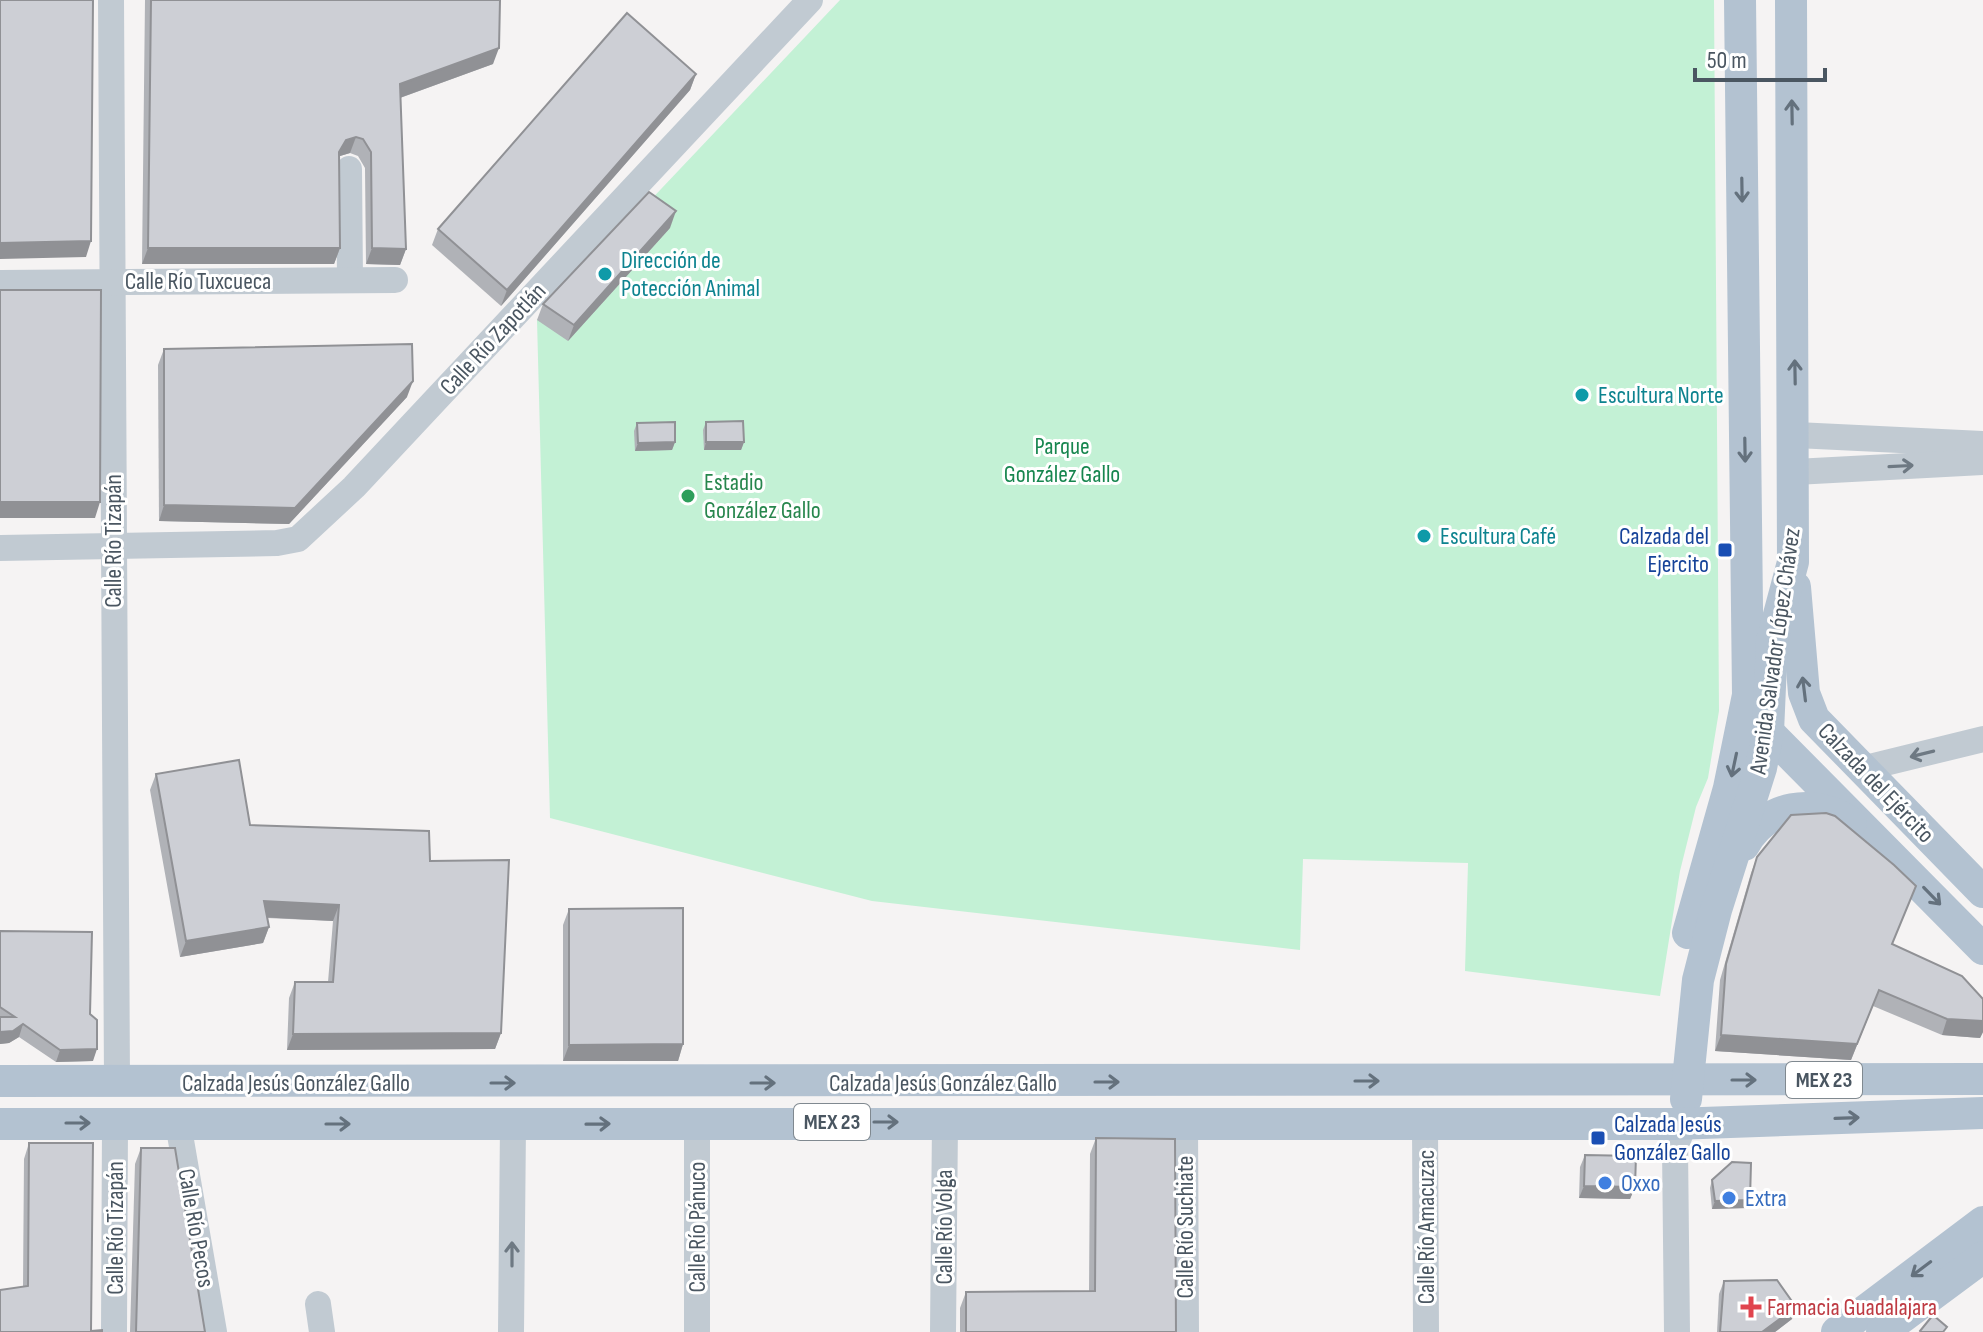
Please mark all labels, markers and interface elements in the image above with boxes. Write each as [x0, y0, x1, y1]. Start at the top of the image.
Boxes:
scale bar [1695, 32, 1825, 82]
text: 50 m [1707, 46, 1747, 75]
one-way arrow [1784, 99, 1799, 126]
one-way arrow [1735, 176, 1750, 203]
place label: Dirección de Potección Animal [621, 246, 760, 303]
marker: Dirección de Potección Animal [596, 265, 614, 283]
street label: Calle Río Tuxcueca [125, 267, 271, 296]
street label: Calle Río Zapotlán [434, 277, 552, 401]
one-way arrow [1787, 359, 1803, 386]
place label: Escultura Norte [1598, 381, 1724, 410]
marker: Escultura Norte [1573, 386, 1591, 404]
park label: Parque González Gallo [1004, 432, 1120, 489]
one-way arrow [1737, 436, 1753, 463]
one-way arrow [1887, 458, 1914, 473]
place label: Estadio González Gallo [704, 468, 821, 525]
street label: Calle Río Tizapán [99, 474, 128, 608]
marker: Estadio González Gallo [679, 487, 697, 505]
place label: Escultura Café [1440, 522, 1556, 551]
place label: Calzada del Ejercito [1619, 522, 1709, 579]
street label: Avenida Salvador López Chávez [1743, 526, 1807, 777]
marker: Escultura Café [1415, 527, 1433, 545]
marker: Calzada del Ejercito [1716, 541, 1734, 559]
one-way arrow [1797, 676, 1812, 703]
street label: Calzada del Ejército [1812, 717, 1940, 849]
one-way arrow [1910, 748, 1935, 763]
one-way arrow [1726, 751, 1741, 777]
one-way arrow [1922, 886, 1941, 906]
road number: MEX 23 [1786, 1062, 1862, 1098]
street label: Calzada Jesús González Gallo [182, 1069, 410, 1098]
street label: Calzada Jesús González Gallo [829, 1069, 1057, 1098]
one-way arrow [1730, 1072, 1757, 1088]
one-way arrow [1353, 1073, 1380, 1089]
one-way arrow [1093, 1074, 1120, 1090]
one-way arrow [489, 1075, 516, 1091]
one-way arrow [749, 1075, 776, 1091]
road number: MEX 23 [794, 1104, 870, 1140]
place label: Calzada Jesús González Gallo [1614, 1110, 1731, 1167]
one-way arrow [1833, 1110, 1860, 1125]
one-way arrow [872, 1114, 899, 1130]
one-way arrow [64, 1115, 91, 1131]
one-way arrow [324, 1116, 351, 1132]
one-way arrow [584, 1116, 611, 1132]
marker: Calzada Jesús González Gallo [1589, 1129, 1607, 1147]
street label: Calle Río Amacuzac [1412, 1150, 1441, 1304]
street label: Calle Río Suchiate [1171, 1156, 1200, 1298]
street label: Calle Río Tizapán [101, 1161, 130, 1295]
street label: Calle Río Pánuco [683, 1161, 712, 1293]
street label: Calle Río Pecos [171, 1166, 221, 1290]
street label: Calle Río Volga [930, 1169, 959, 1285]
place label: Oxxo [1621, 1169, 1660, 1198]
marker: Oxxo [1596, 1174, 1614, 1192]
place label: Extra [1745, 1184, 1787, 1213]
marker: Extra [1720, 1189, 1738, 1207]
one-way arrow [504, 1241, 520, 1268]
one-way arrow [1911, 1261, 1932, 1278]
place label: Farmacia Guadalajara [1767, 1293, 1937, 1322]
marker: Farmacia Guadalajara [1742, 1298, 1760, 1316]

